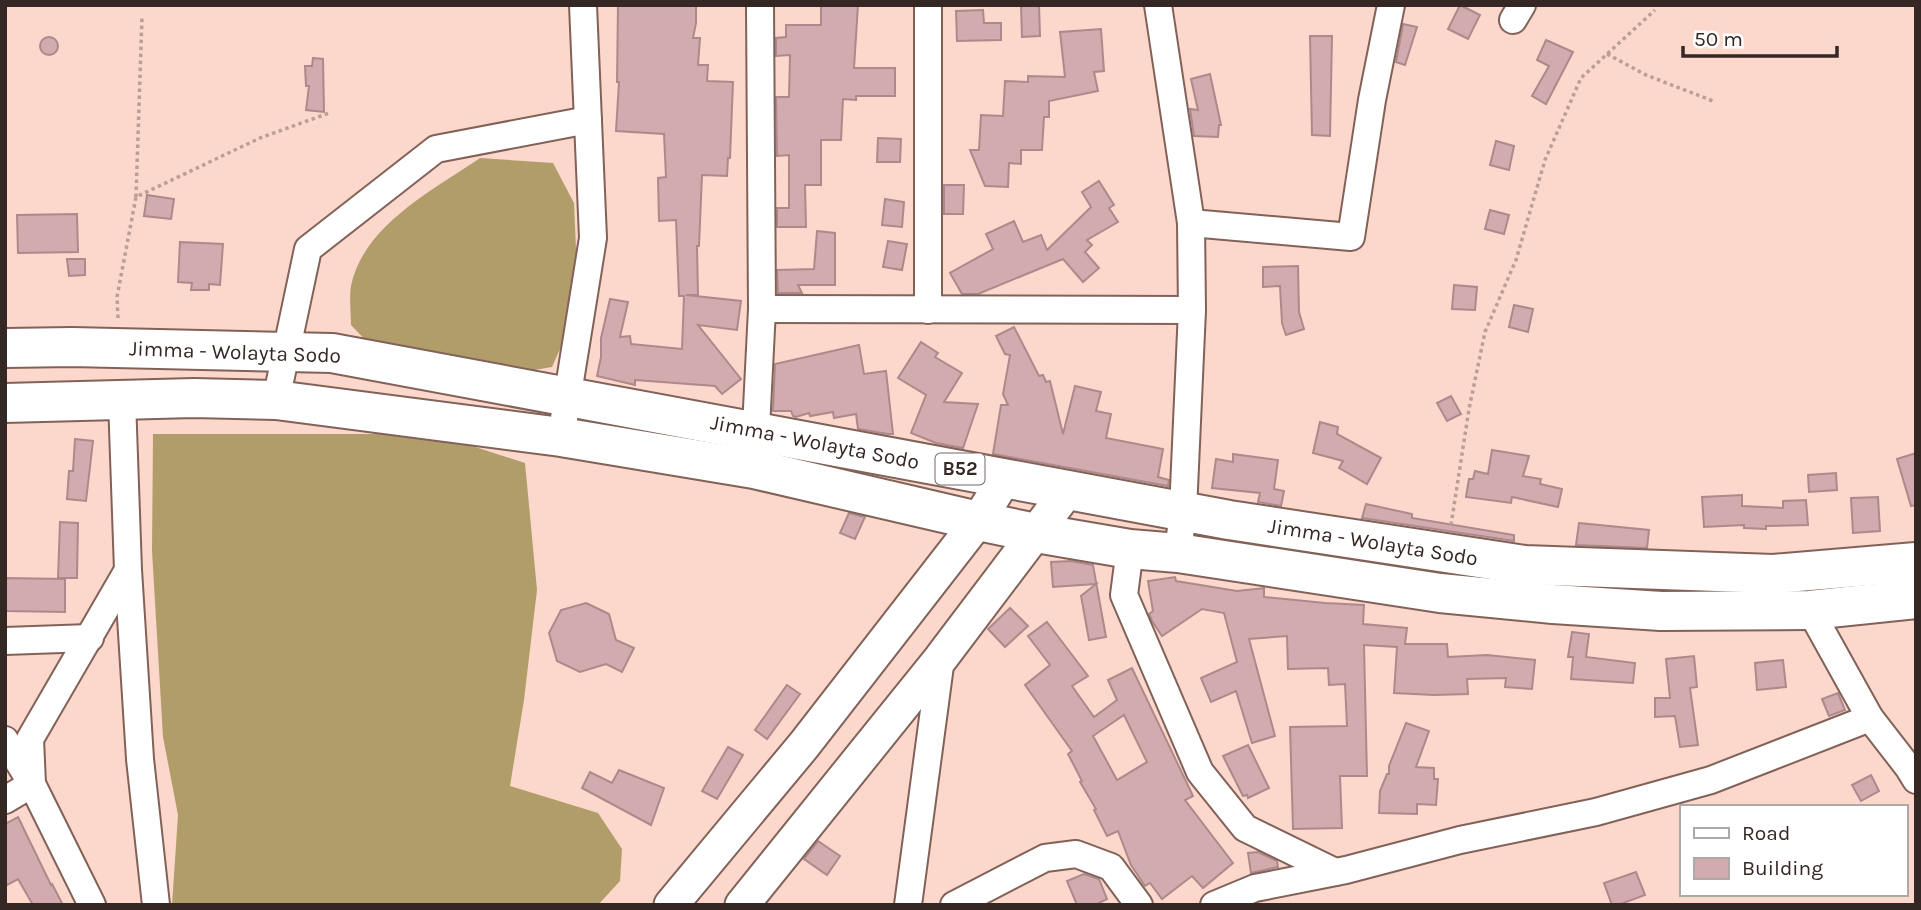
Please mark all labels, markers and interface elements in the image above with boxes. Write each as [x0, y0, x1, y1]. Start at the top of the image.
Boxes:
scale bar [1683, 14, 1837, 58]
text: 50 m [1694, 27, 1743, 51]
street label: Jimma - Wolayta Sodo [129, 336, 341, 368]
street label: Jimma - Wolayta Sodo [709, 410, 921, 474]
road number: B52 [936, 454, 984, 484]
street label: Jimma - Wolayta Sodo [1266, 514, 1480, 570]
legend [1680, 805, 1907, 896]
text: Road [1742, 821, 1790, 845]
text: Building [1742, 856, 1823, 880]

